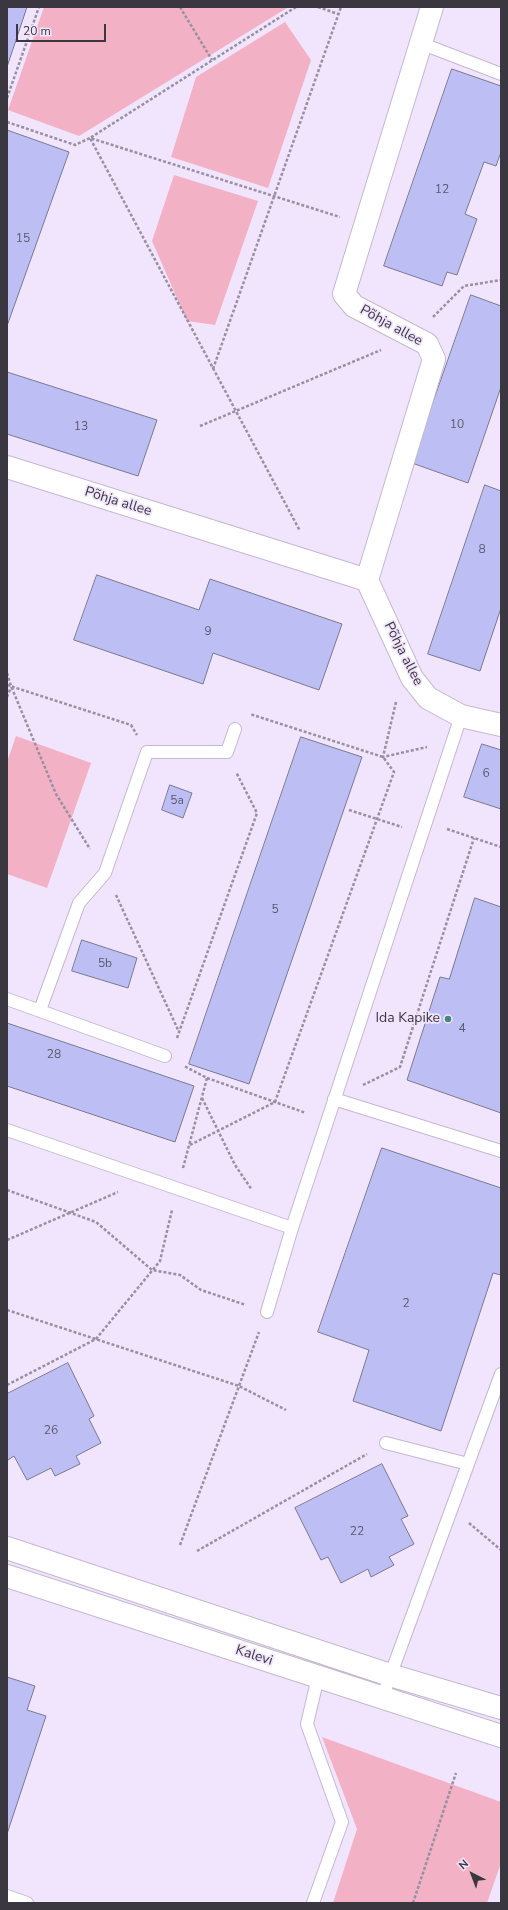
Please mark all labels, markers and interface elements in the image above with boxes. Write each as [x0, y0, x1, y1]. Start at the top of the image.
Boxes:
scale bar [18, 16, 108, 42]
text: 20 m [23, 23, 51, 39]
house number: 12 [435, 183, 449, 197]
house number: 15 [16, 232, 30, 246]
street label: Põhja allee [357, 302, 425, 350]
house number: 10 [450, 418, 464, 432]
house number: 13 [74, 420, 88, 434]
street label: Põhja allee [82, 484, 154, 520]
house number: 8 [478, 543, 486, 557]
street label: Põhja allee [380, 619, 426, 689]
house number: 9 [204, 625, 212, 639]
house number: 6 [482, 767, 490, 781]
house number: 5a [170, 794, 184, 808]
house number: 5 [271, 903, 279, 917]
house number: 5b [98, 957, 112, 971]
place label: Ida Kapike [375, 1011, 440, 1027]
marker: Ida Kapike [443, 1014, 453, 1024]
house number: 4 [458, 1022, 466, 1036]
house number: 28 [47, 1048, 61, 1062]
house number: 2 [402, 1297, 410, 1311]
house number: 26 [44, 1424, 58, 1438]
house number: 22 [350, 1525, 364, 1539]
street label: Kalevi [233, 1642, 275, 1670]
north arrow [452, 1854, 492, 1894]
text: N [456, 1856, 472, 1873]

